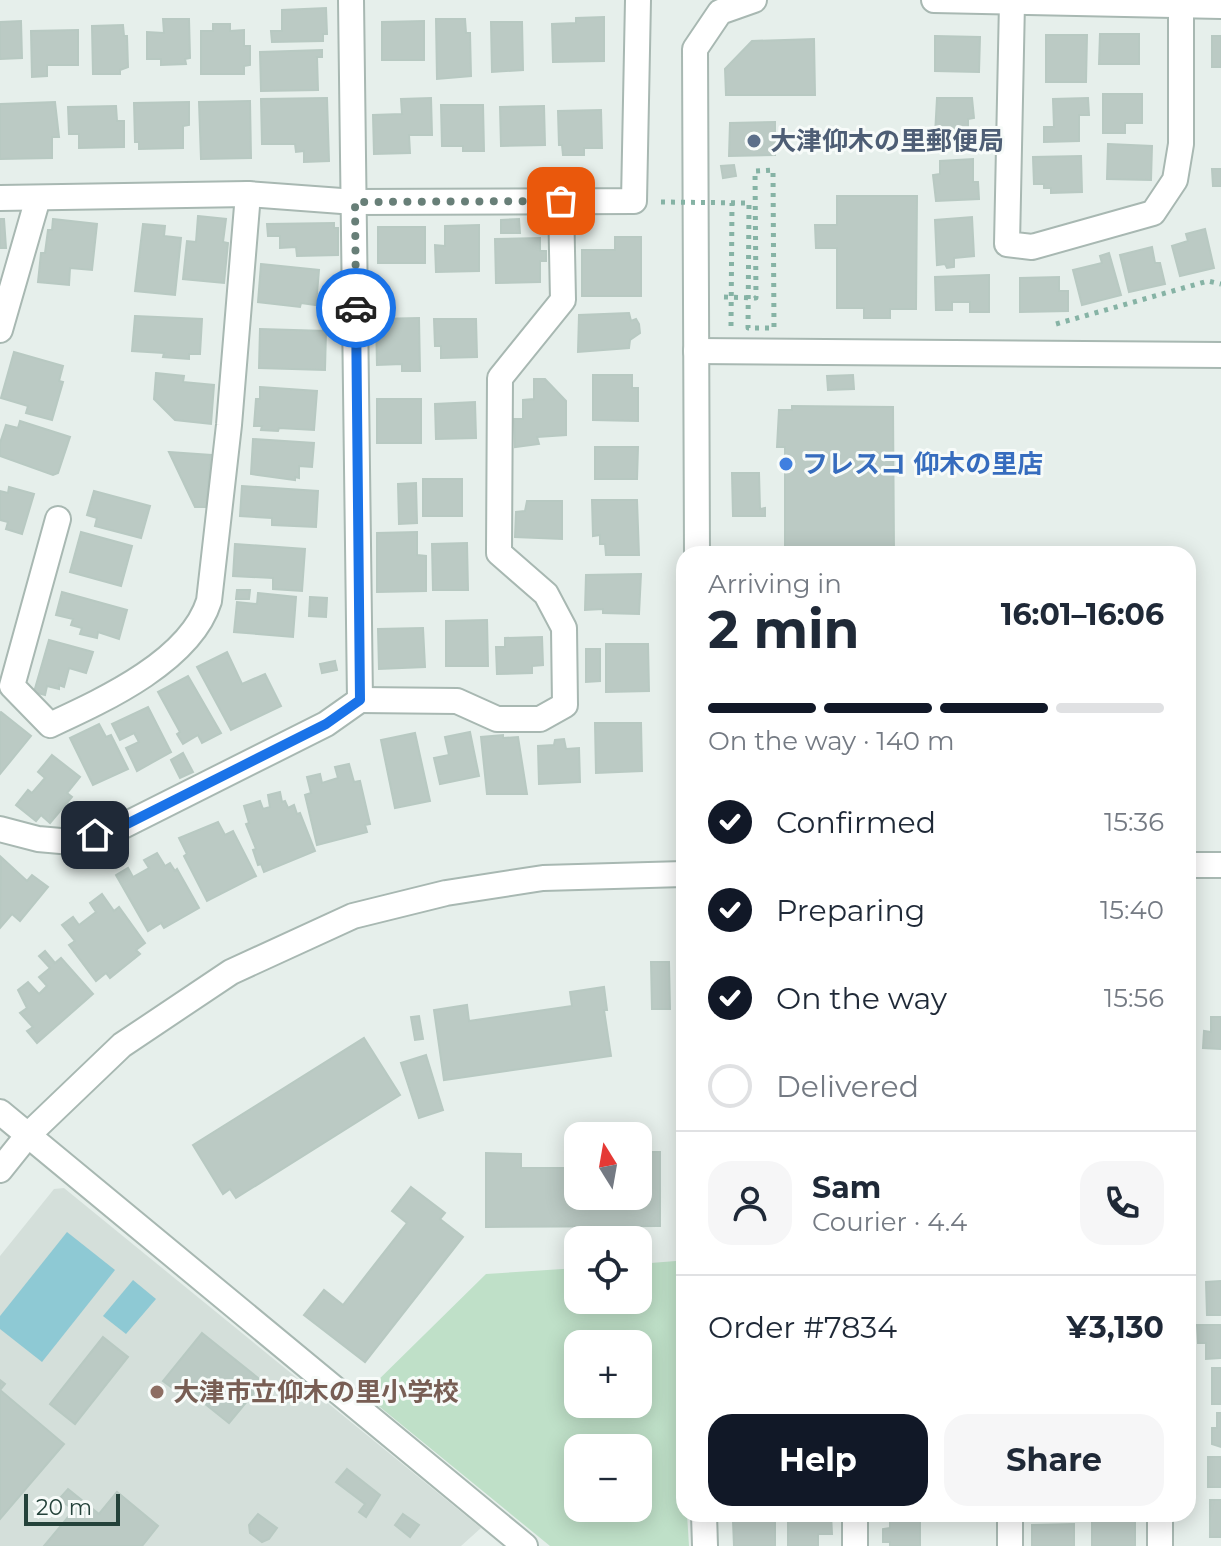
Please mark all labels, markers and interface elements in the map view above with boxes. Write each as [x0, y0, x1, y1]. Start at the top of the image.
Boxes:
place label: 大津仰木の里郵便局 [770, 125, 1004, 157]
marker: 大津仰木の里郵便局 [745, 132, 763, 150]
pin [527, 167, 595, 235]
icon: bag [539, 179, 583, 223]
courier [316, 268, 396, 348]
icon: car [334, 286, 378, 330]
place label: フレスコ 仰木の里店 [802, 448, 1043, 480]
marker: フレスコ 仰木の里店 [777, 455, 795, 473]
text: Arriving in [708, 568, 842, 600]
text: 16:01–16:06 [1001, 596, 1164, 633]
text: 2 min [708, 598, 860, 661]
text: On the way · 140 m [708, 725, 954, 757]
icon: check [708, 800, 752, 844]
pin [61, 801, 129, 869]
text: Confirmed [776, 804, 936, 841]
text: 15:36 [1104, 806, 1164, 838]
icon: home [73, 813, 117, 857]
icon: check [708, 888, 752, 932]
text: Preparing [776, 892, 925, 929]
text: 15:40 [1100, 894, 1164, 926]
icon: check [708, 976, 752, 1020]
text: On the way [776, 980, 947, 1017]
text: 15:56 [1104, 982, 1164, 1014]
text: Delivered [776, 1068, 919, 1105]
north arrow [564, 1122, 652, 1210]
map controls [564, 1122, 652, 1522]
button: person [708, 1161, 792, 1245]
button: phone [1080, 1161, 1164, 1245]
text: Sam [812, 1169, 881, 1206]
text: Courier · 4.4 [812, 1206, 967, 1238]
button: locate [564, 1226, 652, 1314]
text: Order #7834 [708, 1309, 897, 1346]
text: ¥3,130 [1067, 1309, 1164, 1346]
button: + [564, 1330, 652, 1418]
place label: 大津市立仰木の里小学校 [173, 1376, 459, 1408]
marker: 大津市立仰木の里小学校 [148, 1383, 166, 1401]
button: Help [708, 1414, 928, 1506]
button: Share [944, 1414, 1164, 1506]
button: − [564, 1434, 652, 1522]
scale bar [24, 1490, 120, 1526]
text: 20 m [36, 1494, 92, 1521]

